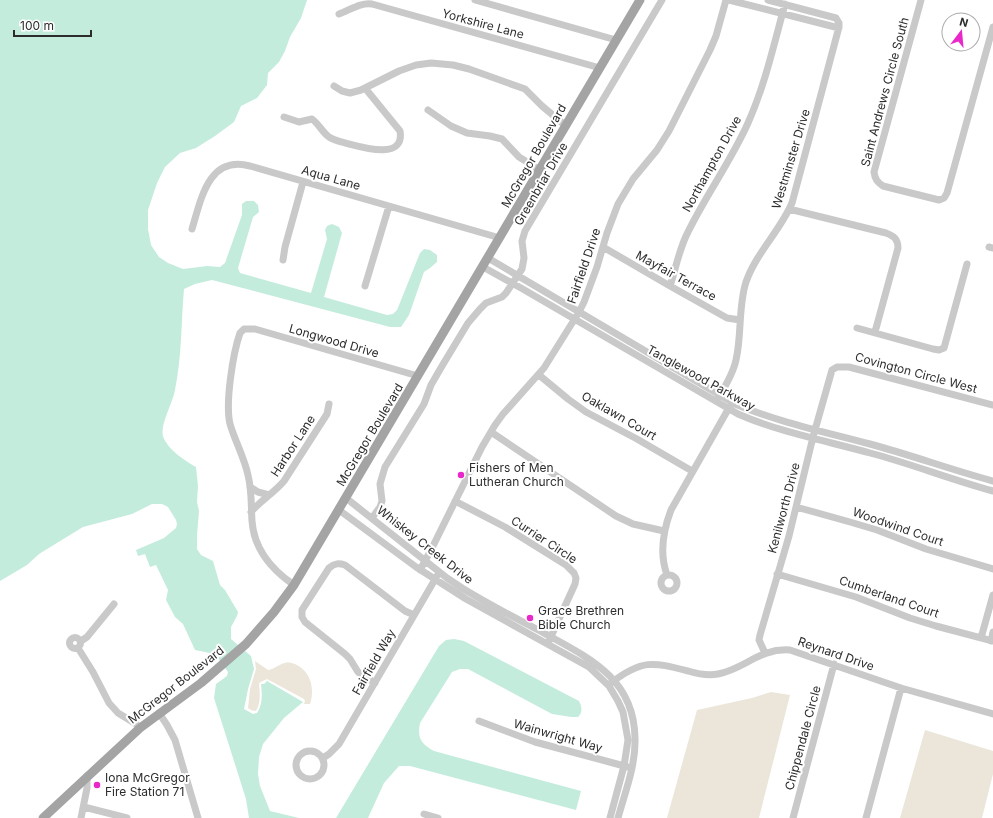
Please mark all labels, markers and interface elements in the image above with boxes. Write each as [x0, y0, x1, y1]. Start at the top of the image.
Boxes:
street label: Yorkshire Lane [440, 5, 526, 42]
scale bar [14, 12, 91, 38]
north arrow [941, 12, 981, 52]
street label: Saint Andrews Circle South [857, 15, 912, 168]
text: N [958, 15, 970, 30]
text: 100 m [20, 18, 54, 33]
street label: McGregor Boulevard [498, 101, 569, 210]
street label: Westminster Drive [768, 107, 813, 211]
street label: Northampton Drive [679, 113, 744, 215]
street label: Greenbriar Drive [511, 139, 570, 228]
street label: Aqua Lane [300, 162, 362, 193]
street label: Fairfield Drive [564, 226, 603, 306]
street label: Mayfair Terrace [633, 247, 719, 304]
street label: Longwood Drive [287, 321, 381, 361]
street label: Tanglewood Parkway [645, 342, 758, 414]
street label: Covington Circle West [853, 349, 979, 396]
street label: McGregor Boulevard [333, 381, 406, 489]
street label: Oaklawn Court [579, 388, 659, 443]
street label: Harbor Lane [267, 412, 318, 479]
place label: Fishers of Men Lutheran Church [469, 460, 564, 489]
street label: Kenilworth Drive [764, 461, 803, 555]
marker: Fishers of Men Lutheran Church [456, 470, 466, 480]
street label: Whiskey Creek Drive [374, 502, 476, 587]
street label: Woodwind Court [851, 504, 946, 549]
street label: Currier Circle [508, 513, 580, 567]
street label: Cumberland Court [837, 572, 941, 621]
place label: Grace Brethren Bible Church [538, 603, 624, 632]
marker: Grace Brethren Bible Church [525, 613, 535, 623]
street label: Fairfield Way [349, 626, 399, 697]
street label: Reynard Drive [796, 633, 876, 674]
street label: McGregor Boulevard [125, 643, 227, 727]
street label: Chippendale Circle [781, 684, 824, 792]
street label: Wainwright Way [512, 716, 604, 755]
place label: Iona McGregor Fire Station 71 [105, 770, 190, 799]
marker: Iona McGregor Fire Station 71 [92, 780, 102, 790]

